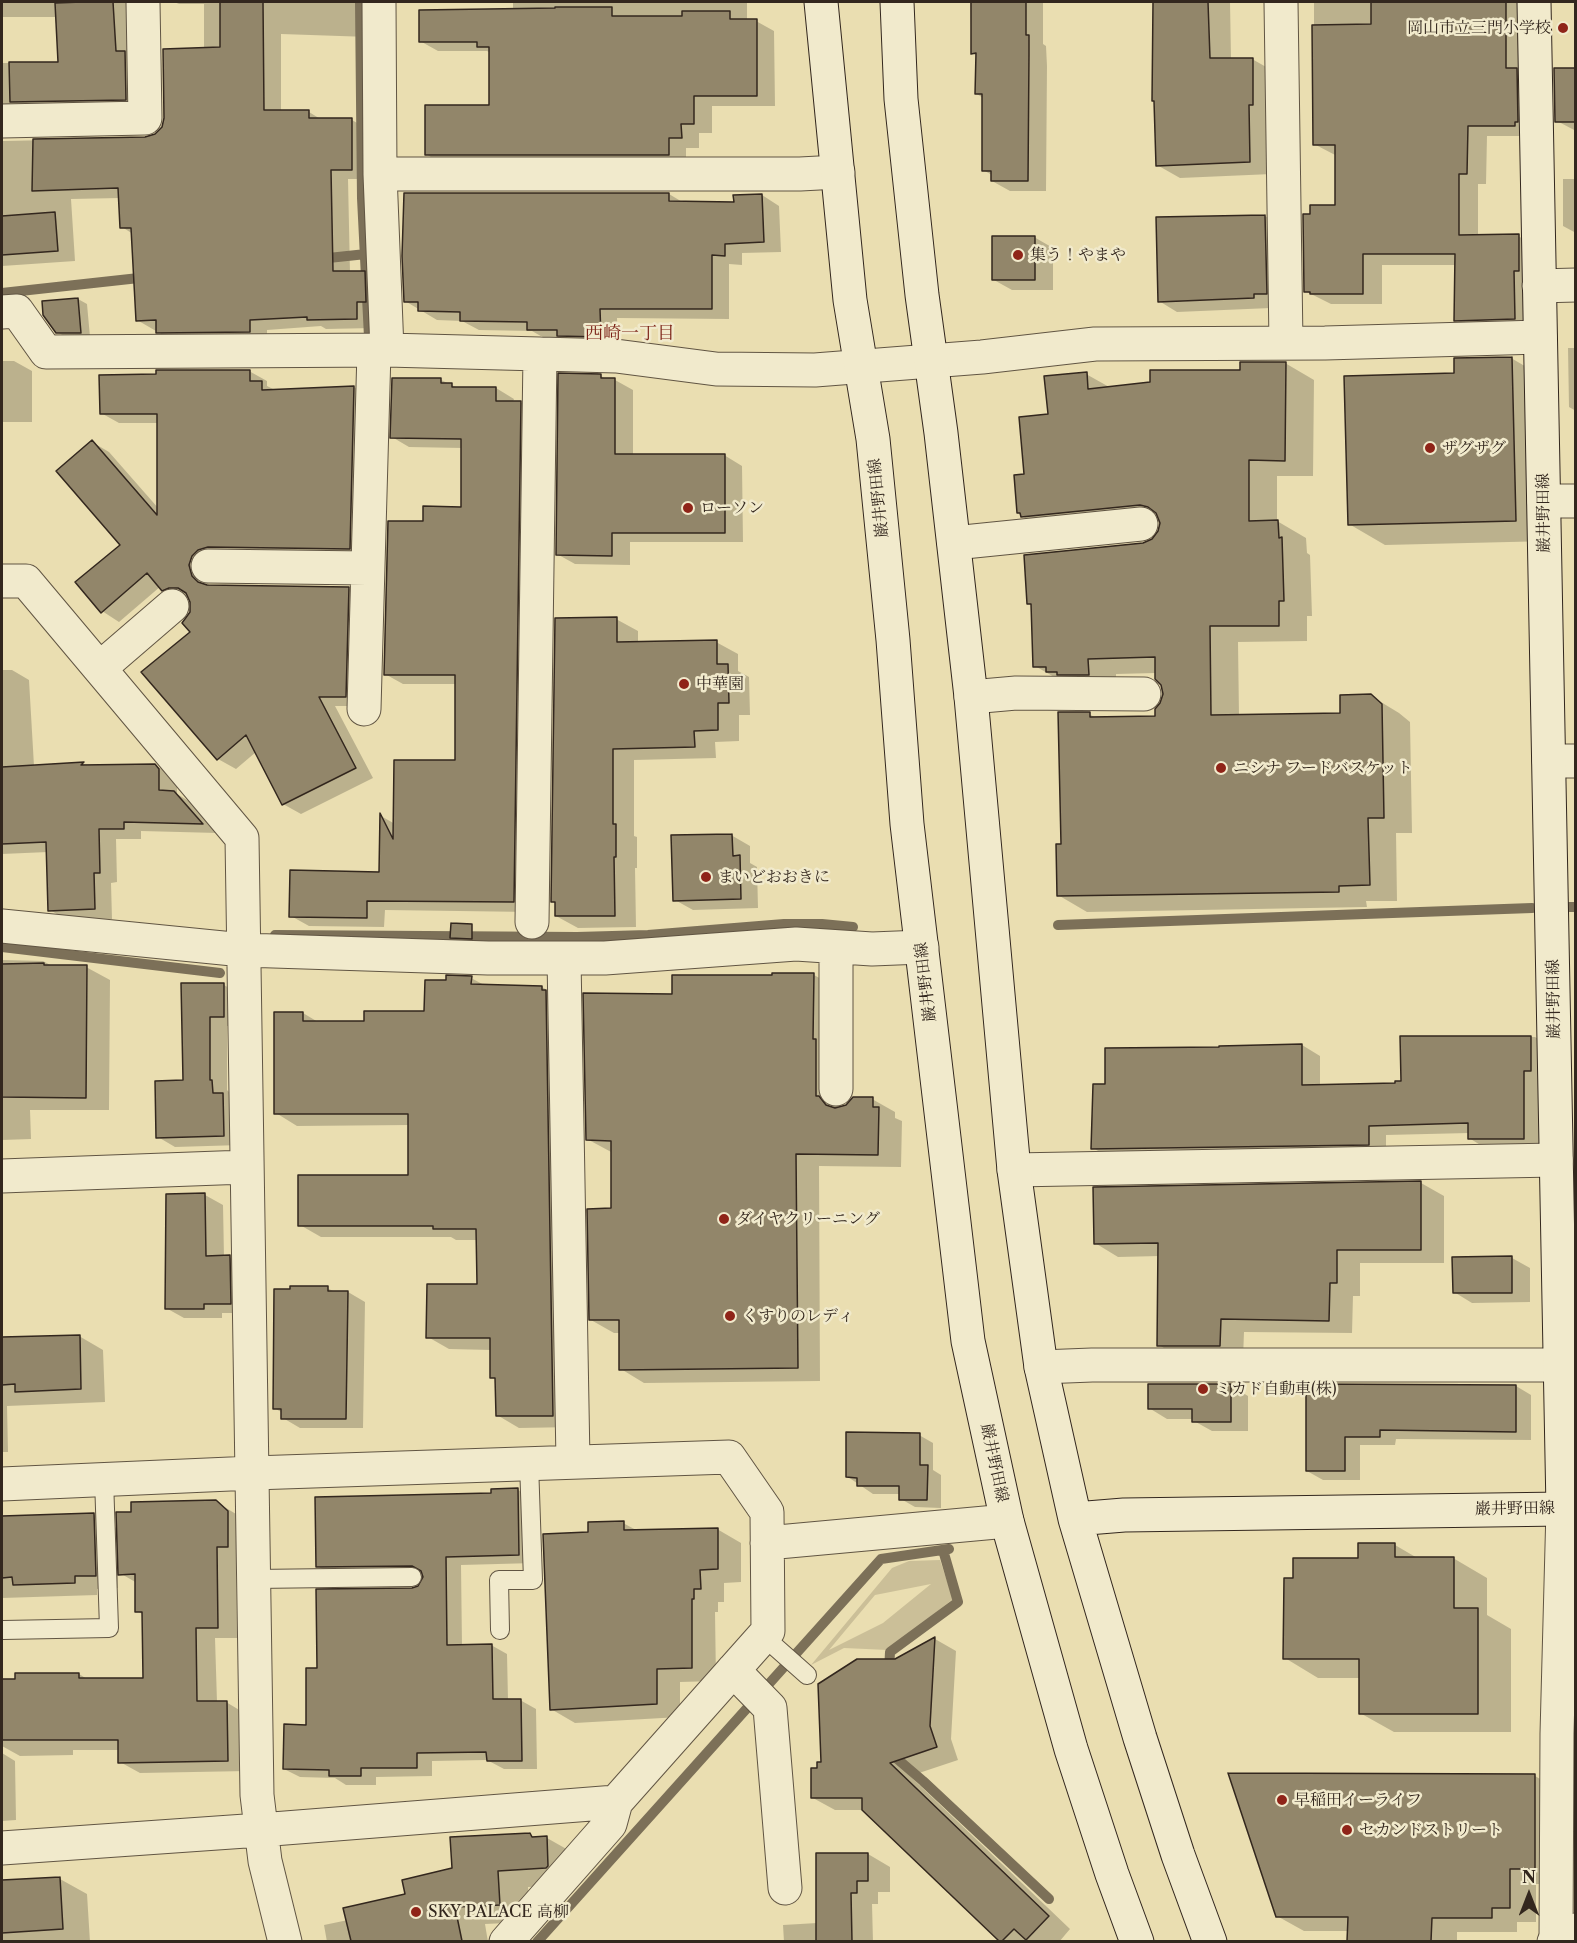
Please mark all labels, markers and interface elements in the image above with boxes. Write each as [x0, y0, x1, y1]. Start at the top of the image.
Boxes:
place label: 岡山市立三門小学校 [1407, 18, 1551, 38]
marker: 岡山市立三門小学校 [1556, 21, 1570, 35]
place label: 集う！やまや [1030, 245, 1126, 265]
marker: 集う！やまや [1011, 248, 1025, 262]
district label: 西崎一丁目 [585, 323, 675, 345]
place label: ザグザグ [1442, 438, 1506, 458]
marker: ザグザグ [1423, 441, 1437, 455]
street label: 巌井野田線 [865, 457, 893, 539]
street label: 巌井野田線 [1534, 473, 1554, 553]
place label: ローソン [700, 498, 764, 518]
marker: ローソン [681, 501, 695, 515]
place label: 中華園 [696, 674, 744, 694]
marker: 中華園 [677, 677, 691, 691]
place label: ニシナ フードバスケット [1233, 758, 1413, 778]
marker: ニシナ フードバスケット [1214, 761, 1228, 775]
place label: まいどおおきに [718, 867, 830, 887]
marker: まいどおおきに [699, 870, 713, 884]
street label: 巌井野田線 [912, 941, 940, 1023]
street label: 巌井野田線 [1544, 959, 1564, 1039]
place label: ダイヤクリーニング [736, 1209, 880, 1229]
marker: ダイヤクリーニング [717, 1212, 731, 1226]
place label: くすりのレディ [742, 1306, 854, 1326]
marker: くすりのレディ [723, 1309, 737, 1323]
place label: ミカド自動車(株) [1215, 1379, 1337, 1399]
marker: ミカド自動車(株) [1196, 1382, 1210, 1396]
street label: 巌井野田線 [976, 1422, 1012, 1504]
street label: 巌井野田線 [1475, 1499, 1555, 1519]
place label: 早稲田イーライフ [1294, 1790, 1422, 1810]
marker: 早稲田イーライフ [1275, 1793, 1289, 1807]
place label: セカンドストリート [1359, 1820, 1503, 1840]
marker: セカンドストリート [1340, 1823, 1354, 1837]
north arrow [1499, 1865, 1559, 1925]
text: N [1522, 1867, 1536, 1887]
place label: SKY PALACE 高柳 [428, 1902, 569, 1922]
marker: SKY PALACE 高柳 [409, 1905, 423, 1919]

